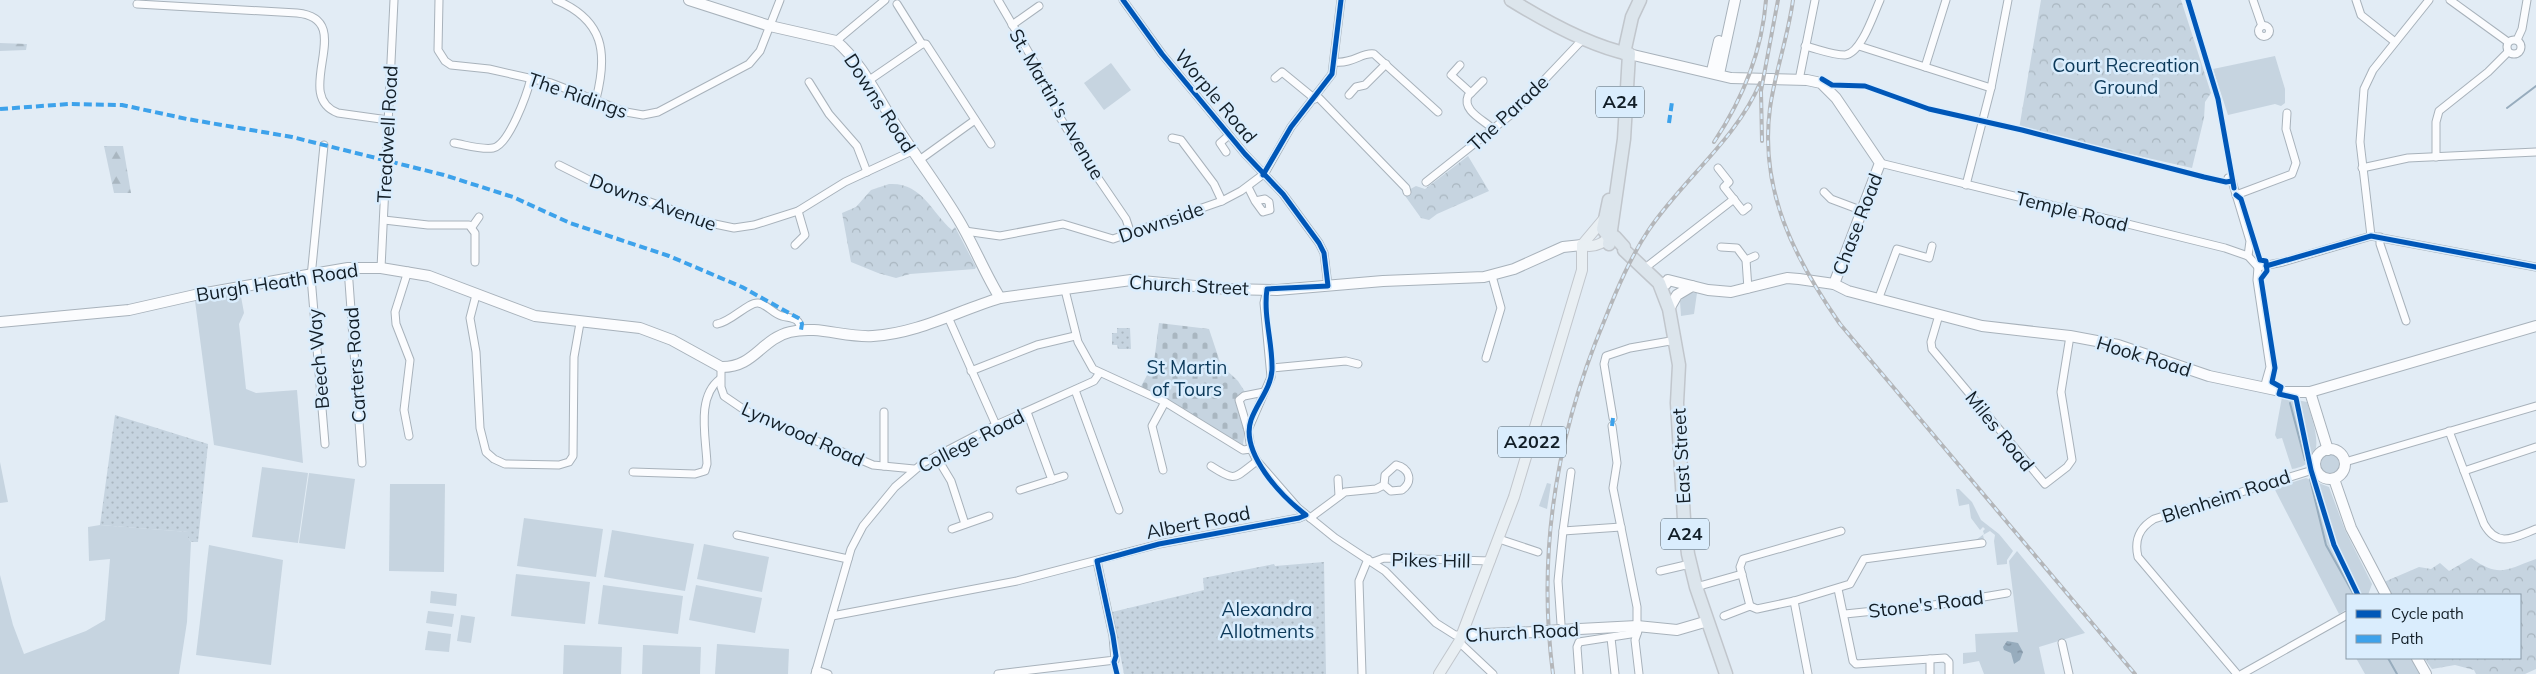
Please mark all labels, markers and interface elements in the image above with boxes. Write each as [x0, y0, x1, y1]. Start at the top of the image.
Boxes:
street label: St. Martin's Avenue [1004, 24, 1110, 184]
street label: Worple Road [1170, 44, 1262, 148]
street label: Downs Road [839, 49, 921, 157]
park label: Court Recreation Ground [2052, 53, 2200, 99]
street label: Treadwell Road [371, 65, 403, 203]
street label: The Ridings [525, 67, 631, 123]
street label: The Parade [1463, 70, 1553, 156]
road number: A24 [1596, 86, 1644, 118]
street label: Downs Avenue [586, 168, 720, 236]
street label: Chase Road [1827, 170, 1887, 278]
street label: Temple Road [2013, 185, 2131, 237]
street label: Downside [1115, 196, 1207, 248]
street label: Burgh Heath Road [194, 257, 360, 307]
street label: Church Street [1128, 270, 1250, 300]
street label: Carters Road [339, 306, 371, 424]
street label: Beech Way [302, 308, 334, 410]
street label: Hook Road [2094, 330, 2194, 382]
park label: St Martin of Tours [1147, 355, 1227, 401]
street label: Miles Road [1960, 386, 2040, 476]
street label: Lynwood Road [738, 396, 868, 472]
street label: College Road [914, 404, 1028, 478]
street label: East Street [1666, 407, 1695, 505]
road number: A2022 [1498, 427, 1566, 458]
street label: Blenheim Road [2159, 464, 2293, 528]
street label: Albert Road [1144, 500, 1252, 544]
road number: A24 [1661, 518, 1709, 550]
street label: Pikes Hill [1391, 547, 1471, 573]
street label: Stone's Road [1867, 585, 1985, 623]
legend [2346, 594, 2521, 659]
park label: Alexandra Allotments [1220, 597, 1314, 643]
text: Cycle path [2391, 604, 2464, 623]
street label: Church Road [1464, 617, 1580, 647]
text: Path [2391, 629, 2423, 648]

